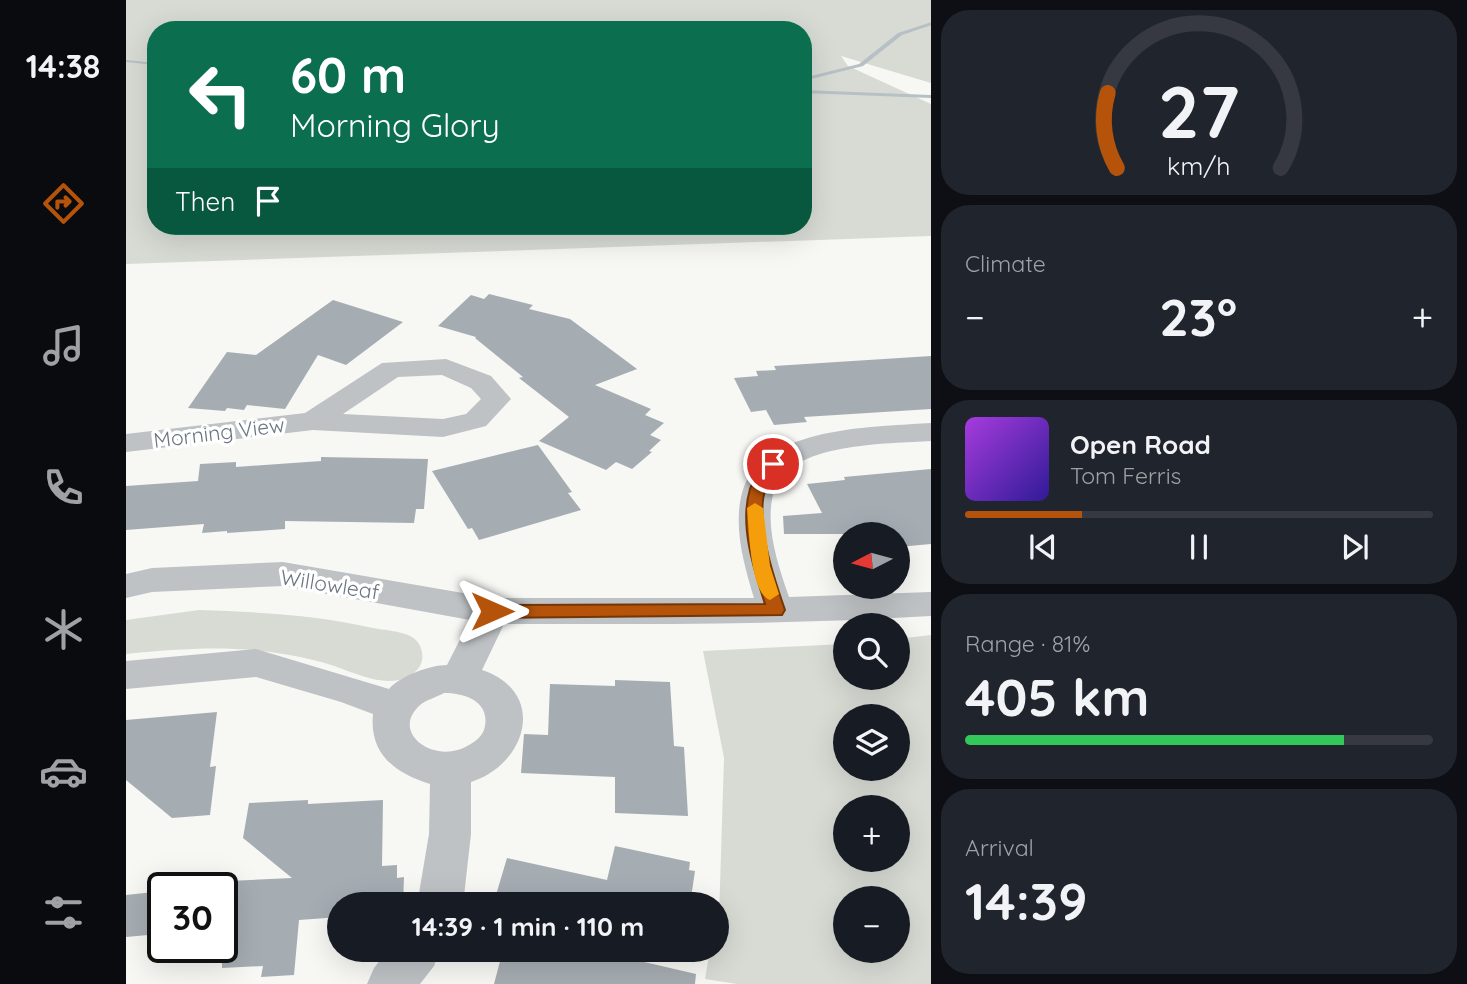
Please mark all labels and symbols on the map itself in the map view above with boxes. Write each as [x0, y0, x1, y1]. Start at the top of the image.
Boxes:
street label: Morning View [152, 411, 286, 453]
pin [743, 434, 803, 494]
north arrow [833, 522, 910, 598]
street label: Willowleaf [279, 563, 382, 605]
position arrow [455, 574, 529, 648]
speed limit sign: 30 [147, 872, 238, 963]

